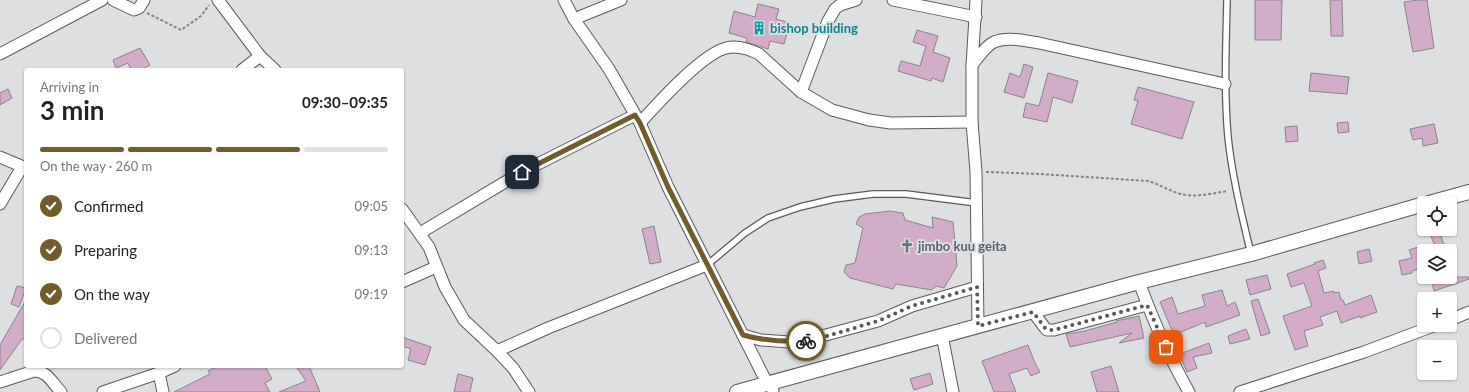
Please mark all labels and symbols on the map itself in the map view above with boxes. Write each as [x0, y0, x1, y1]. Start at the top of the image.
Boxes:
building icon: bishop building [751, 20, 767, 36]
place label: bishop building [770, 20, 858, 36]
pin [505, 155, 539, 189]
church icon: jimbo kuu geita [899, 238, 915, 254]
place label: jimbo kuu geita [917, 238, 1007, 254]
courier [786, 321, 826, 361]
pin [1149, 330, 1183, 364]

